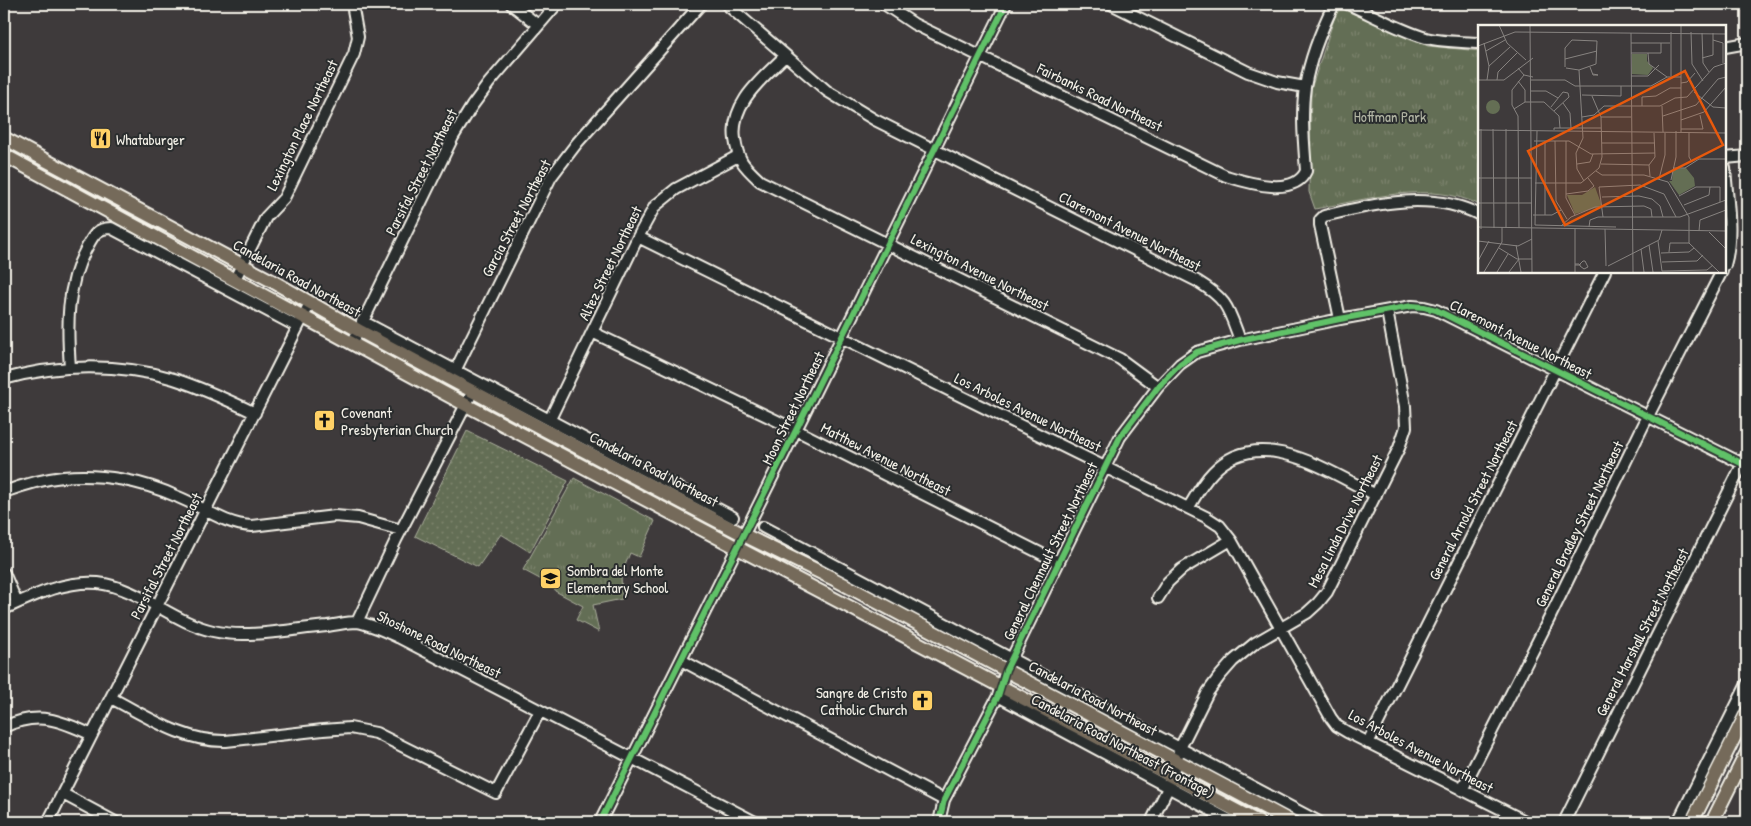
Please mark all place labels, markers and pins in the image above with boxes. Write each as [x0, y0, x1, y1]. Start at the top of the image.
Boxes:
restaurant icon: Whataburger [88, 127, 112, 151]
place label: Whataburger [116, 129, 185, 150]
place label: Covenant Presbyterian Church [341, 402, 453, 440]
church icon: Covenant Presbyterian Church [313, 409, 337, 433]
place label: Sombra del Monte Elementary School [567, 560, 668, 598]
school or university icon: Sombra del Monte Elementary School [539, 567, 563, 591]
place label: Sangre de Cristo Catholic Church [816, 682, 907, 720]
church icon: Sangre de Cristo Catholic Church [911, 689, 935, 713]

